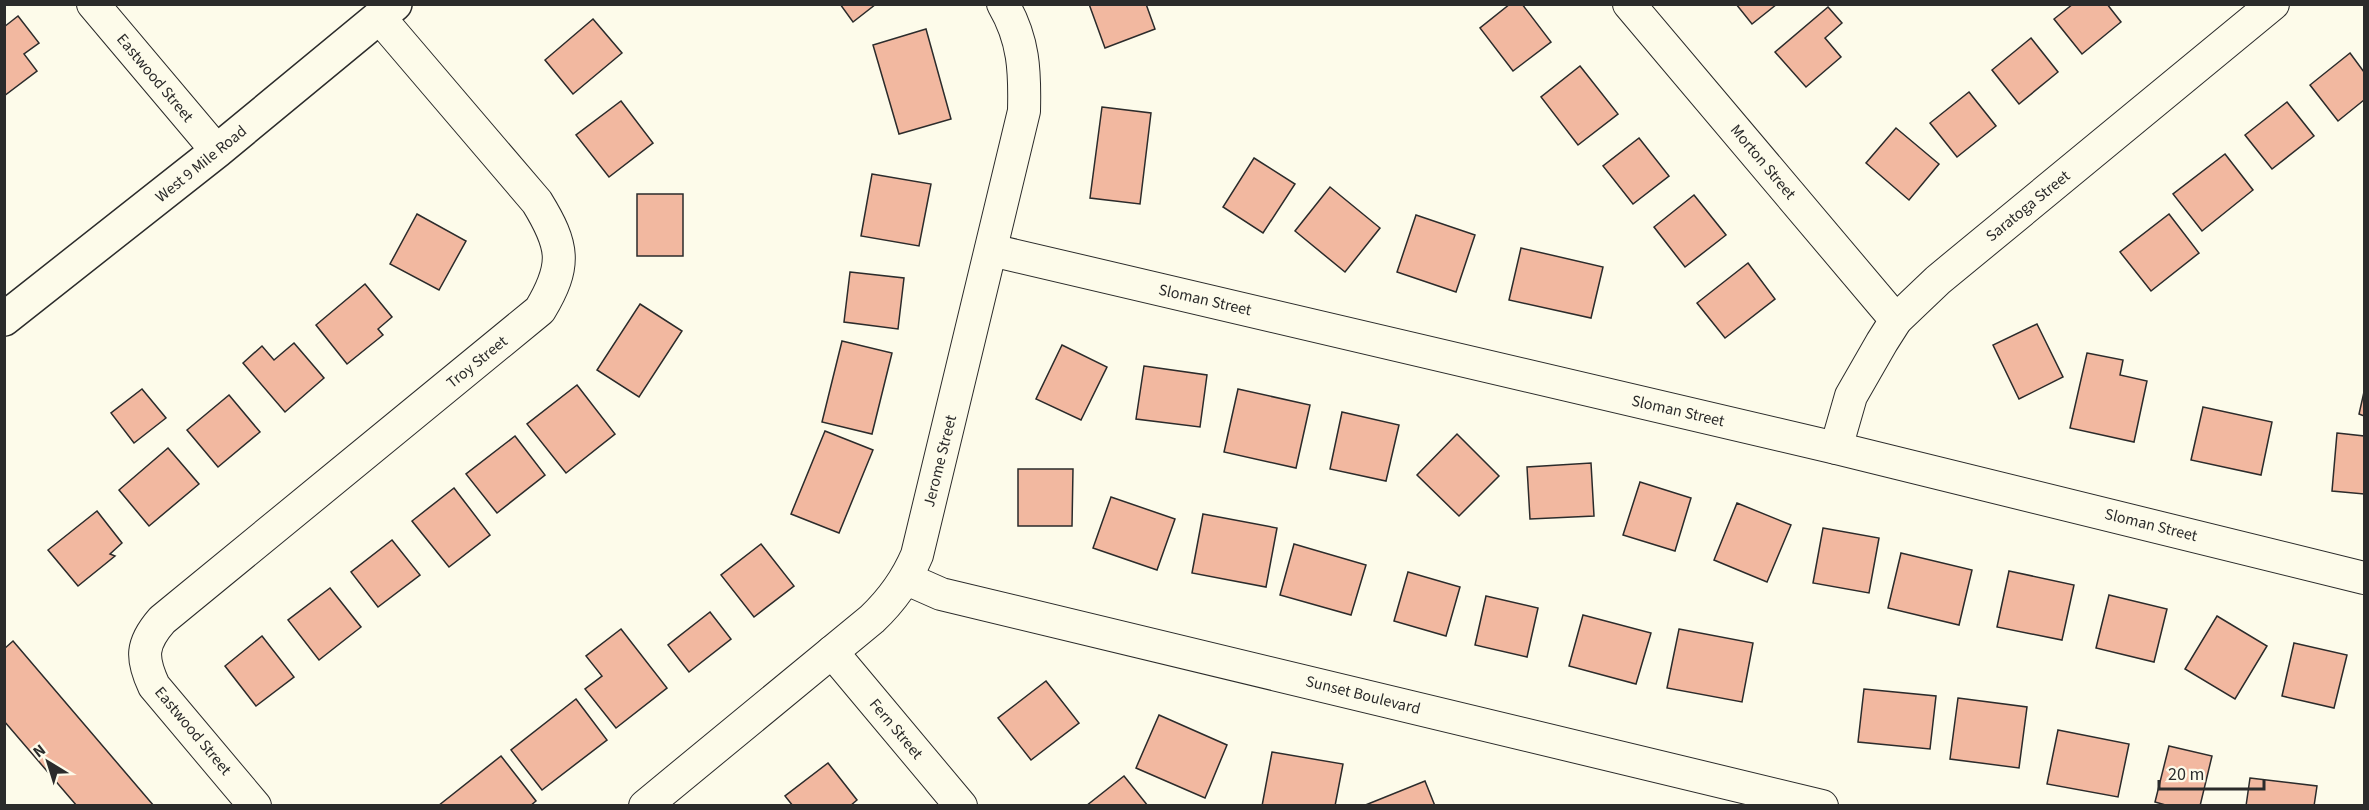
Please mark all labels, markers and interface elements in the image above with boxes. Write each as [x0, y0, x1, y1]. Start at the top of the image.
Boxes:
street label: Eastwood Street [111, 29, 199, 127]
street label: West 9 Mile Road [151, 120, 251, 208]
street label: Morton Street [1725, 120, 1801, 205]
street label: Saratoga Street [1981, 165, 2075, 247]
street label: Sloman Street [1156, 279, 1254, 321]
street label: Troy Street [442, 330, 513, 393]
street label: Sloman Street [1629, 390, 1727, 432]
street label: Jerome Street [918, 412, 962, 509]
street label: Sloman Street [2102, 503, 2200, 547]
street label: Sunset Boulevard [1303, 670, 1423, 720]
street label: Eastwood Street [149, 682, 237, 780]
street label: Fern Street [864, 694, 928, 765]
north arrow [18, 732, 78, 792]
text: N [28, 739, 50, 763]
scale bar [2159, 753, 2264, 791]
text: 20 m [2168, 762, 2204, 787]

